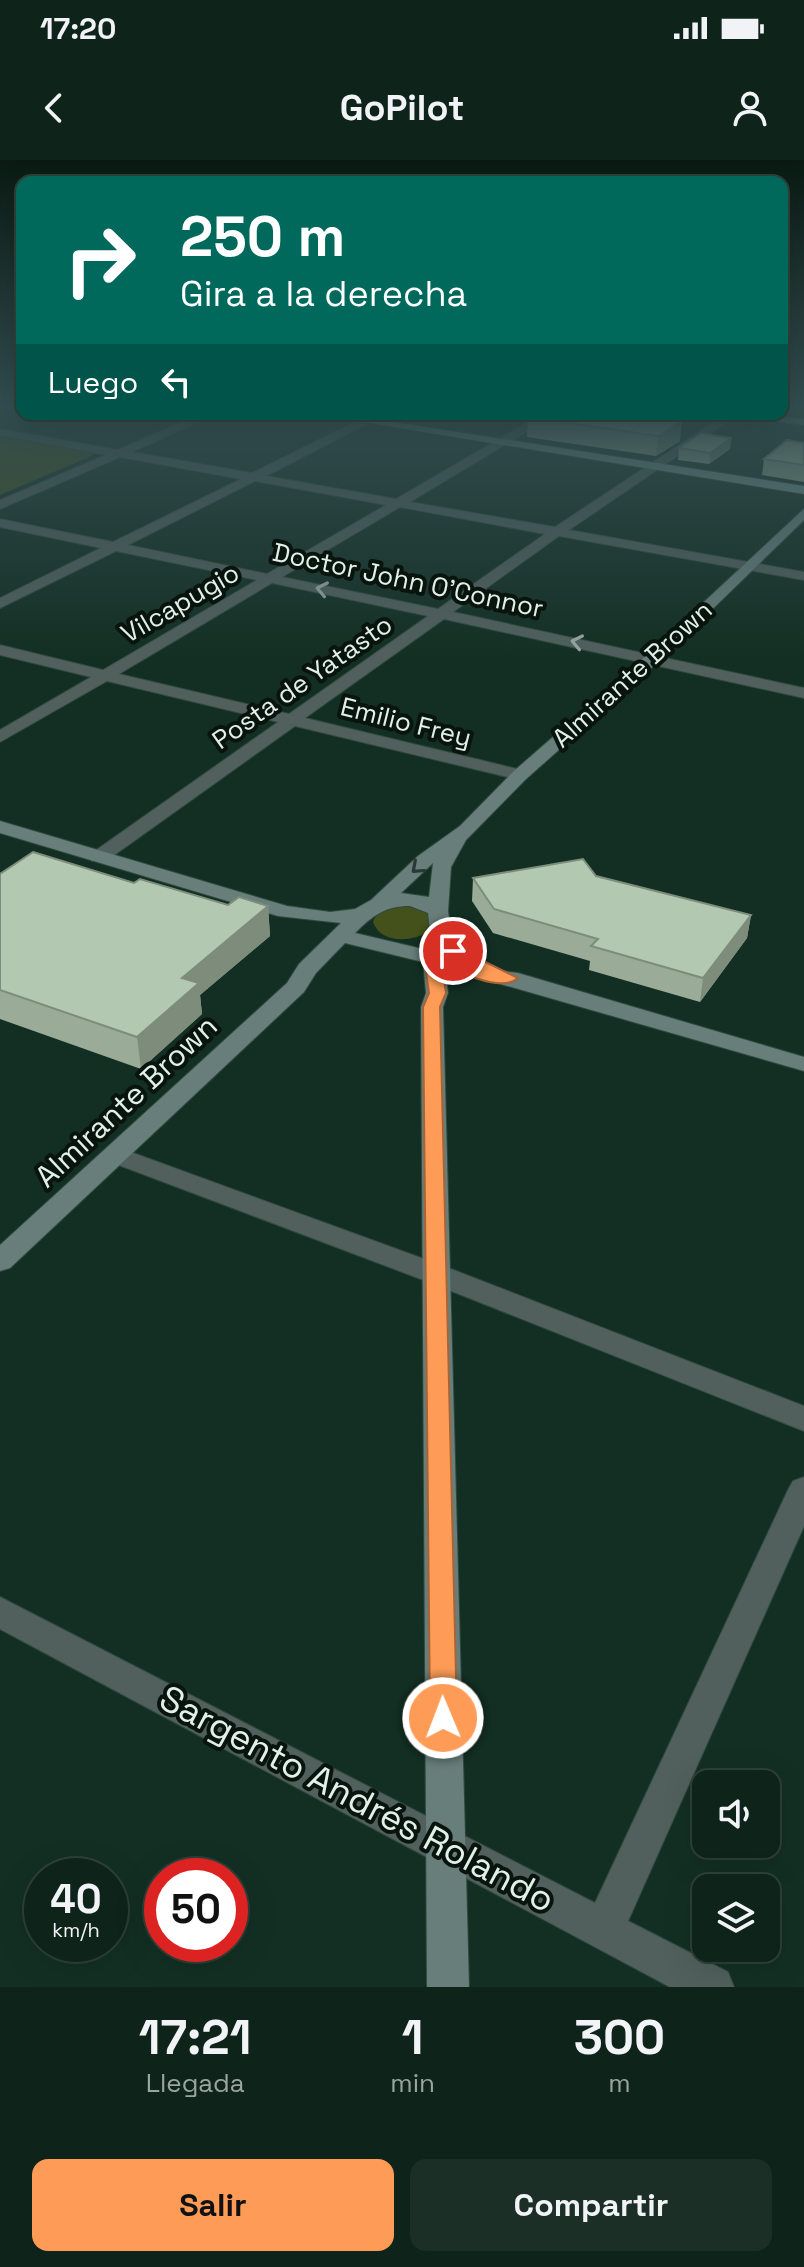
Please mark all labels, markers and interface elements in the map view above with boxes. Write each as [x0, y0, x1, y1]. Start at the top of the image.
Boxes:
text: 17:20 [40, 9, 116, 48]
text: GoPilot [340, 85, 464, 131]
icon: back [32, 86, 76, 130]
icon: person [728, 86, 772, 130]
text: 250 m [180, 201, 345, 272]
icon: right [48, 208, 152, 312]
text: Gira a la derecha [180, 271, 467, 317]
icon: left [154, 360, 198, 404]
text: Luego [48, 363, 138, 402]
street label: Doctor John O'Connor [270, 535, 546, 625]
street label: Vilcapugio [115, 555, 245, 651]
one-way arrow [316, 581, 329, 598]
street label: Almirante Brown [545, 593, 719, 755]
street label: Posta de Yatasto [205, 607, 399, 757]
one-way arrow [571, 634, 584, 651]
street label: Emilio Frey [337, 689, 475, 755]
one-way arrow [411, 858, 426, 872]
pin [419, 917, 487, 985]
icon: arrive [431, 929, 475, 973]
street label: Almirante Brown [27, 1006, 225, 1196]
street label: Sargento Andrés Rolando [152, 1675, 562, 1923]
position arrow [401, 1676, 485, 1760]
map controls [692, 1770, 780, 1962]
button: sound [692, 1770, 780, 1858]
speed limit sign: 50 [144, 1858, 248, 1962]
text: 40 [50, 1874, 102, 1925]
button: layers [692, 1874, 780, 1962]
text: km/h [52, 1917, 100, 1943]
text: 17:21 [139, 2007, 252, 2068]
text: 1 [402, 2007, 424, 2068]
text: 300 [574, 2007, 665, 2068]
text: Llegada [146, 2066, 245, 2100]
text: min [390, 2066, 435, 2100]
text: m [608, 2066, 631, 2100]
button: Salir [32, 2159, 394, 2251]
button: Compartir [410, 2159, 772, 2251]

